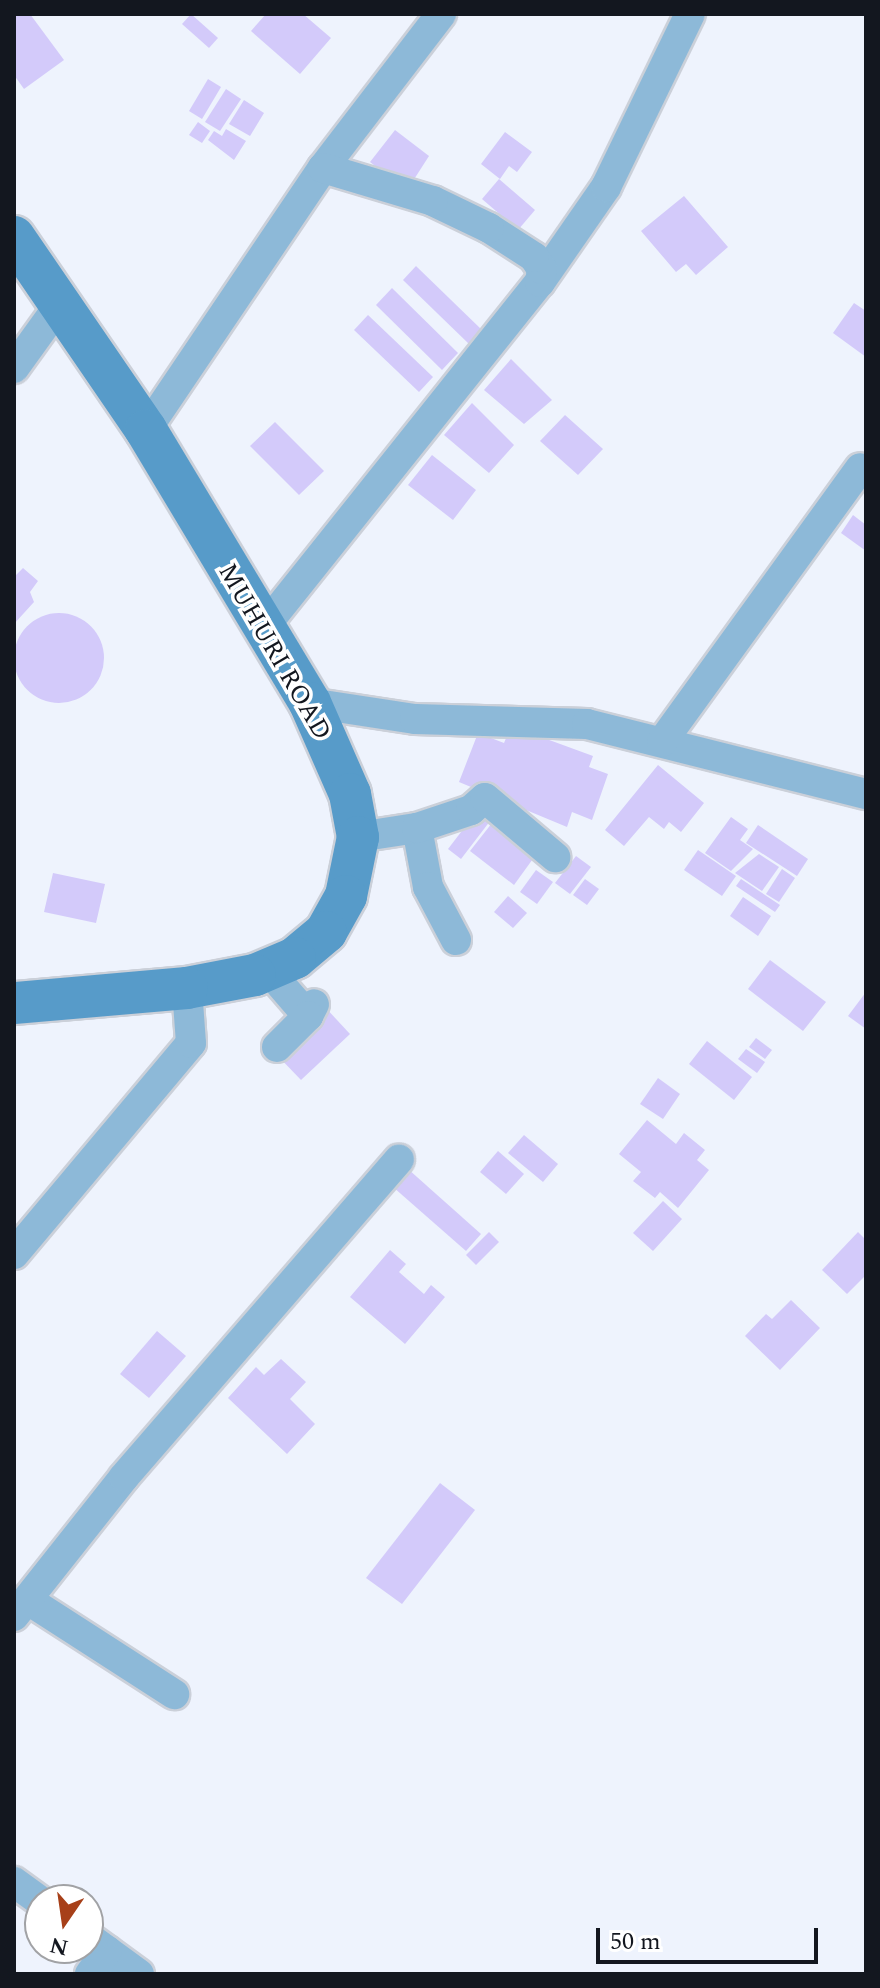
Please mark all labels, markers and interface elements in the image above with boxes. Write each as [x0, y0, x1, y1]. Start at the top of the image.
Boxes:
street label: MUHURI ROAD [211, 558, 337, 746]
north arrow [24, 1884, 104, 1964]
scale bar [600, 1912, 822, 1962]
text: 50 m [610, 1924, 661, 1960]
text: N [46, 1928, 71, 1964]

